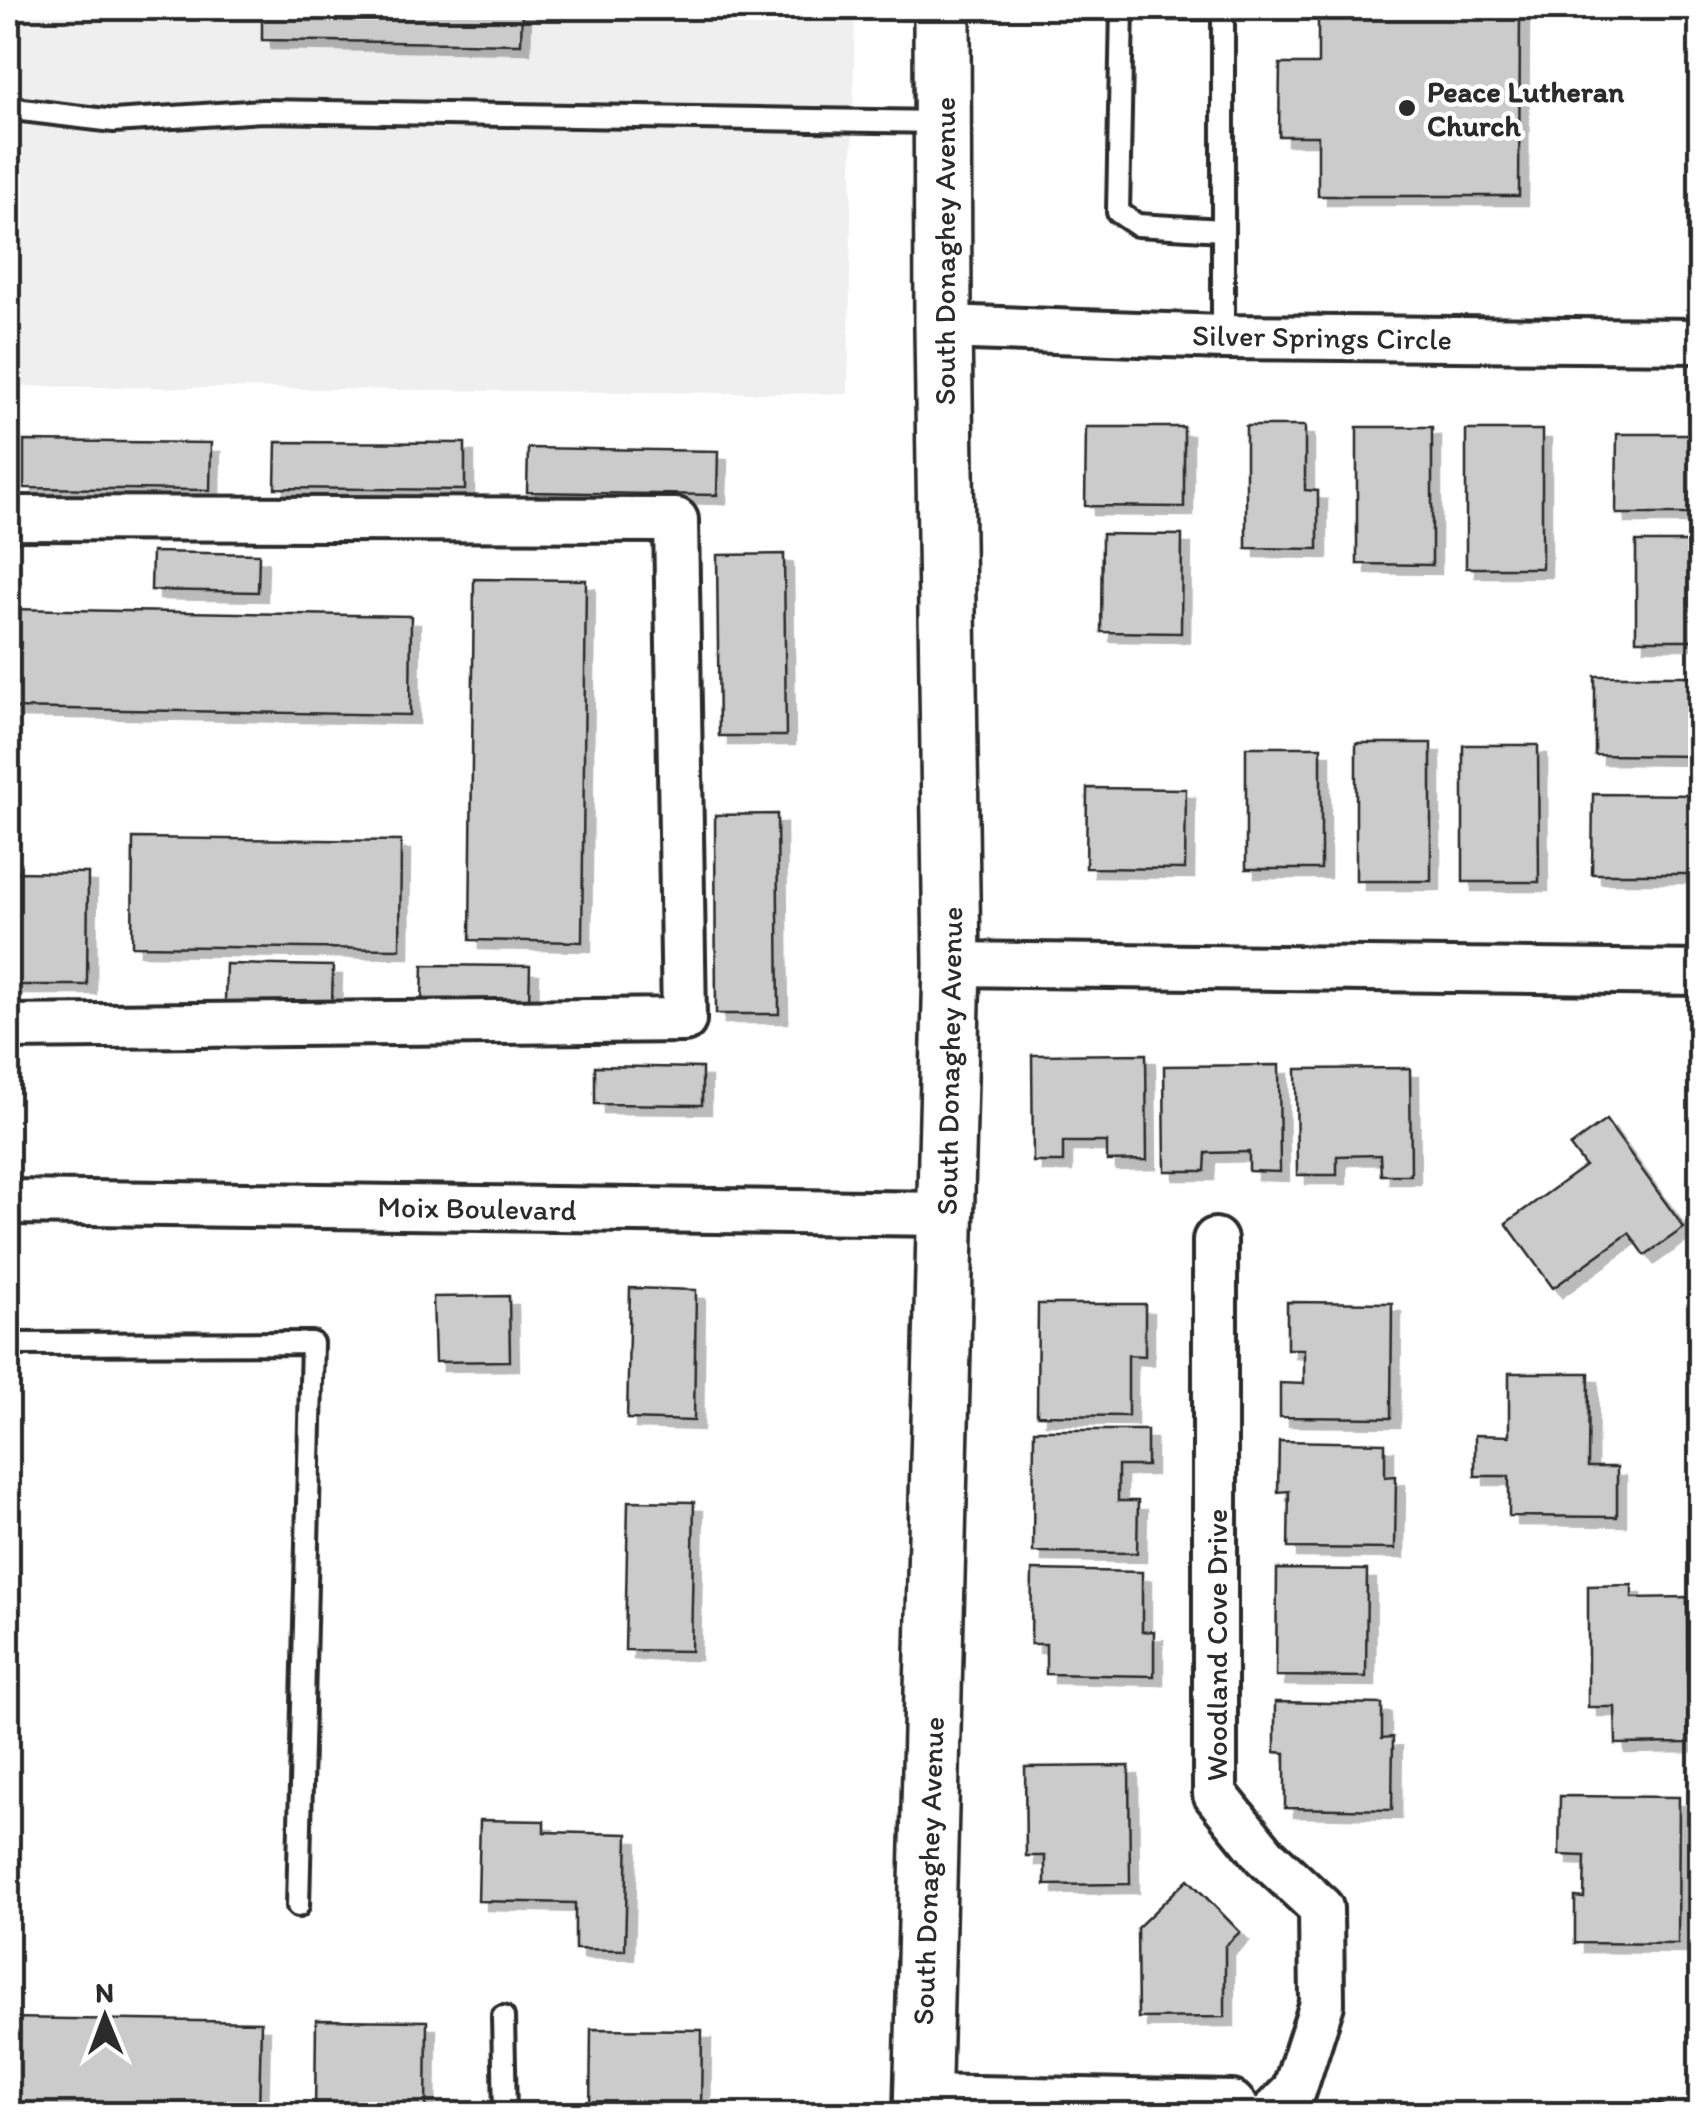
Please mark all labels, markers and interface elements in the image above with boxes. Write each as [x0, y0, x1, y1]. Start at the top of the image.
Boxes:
place label: Peace Lutheran Church [1427, 73, 1625, 144]
street label: South Donaghey Avenue [926, 97, 963, 405]
marker: Peace Lutheran Church [1396, 97, 1418, 119]
street label: Silver Springs Circle [1192, 316, 1452, 358]
street label: South Donaghey Avenue [928, 906, 970, 1216]
street label: Moix Boulevard [377, 1188, 577, 1228]
street label: Woodland Cove Drive [1198, 1509, 1235, 1781]
street label: South Donaghey Avenue [904, 1716, 952, 2026]
north arrow [55, 1967, 155, 2067]
text: N [95, 1975, 114, 2009]

